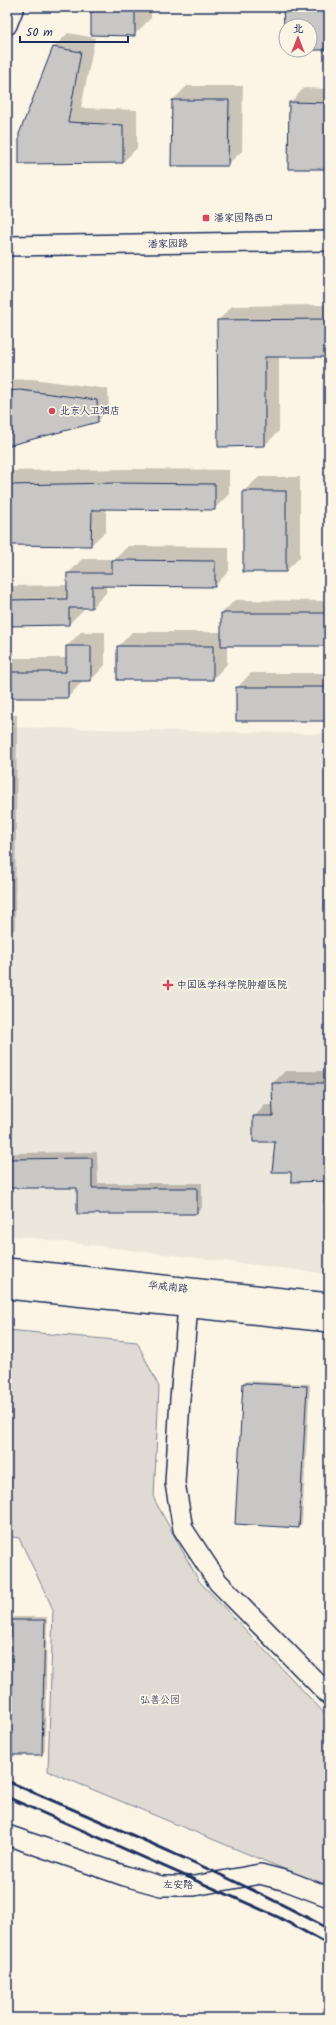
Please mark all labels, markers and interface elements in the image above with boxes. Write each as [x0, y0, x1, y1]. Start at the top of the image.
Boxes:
scale bar [20, 18, 128, 44]
north arrow [278, 18, 318, 58]
text: 北 [293, 20, 304, 38]
text: 50 m [26, 23, 53, 42]
place label: 潘家园路西口 [214, 210, 274, 226]
marker: 潘家园路西口 [201, 213, 211, 223]
street label: 潘家园路 [148, 236, 188, 252]
place label: 北京人卫酒店 [60, 403, 120, 419]
marker: 北京人卫酒店 [47, 406, 57, 416]
place label: 中国医学科学院肿瘤医院 [177, 977, 287, 993]
marker: 中国医学科学院肿瘤医院 [162, 979, 174, 991]
street label: 华威南路 [147, 1277, 189, 1297]
park label: 弘善公园 [140, 1692, 180, 1708]
street label: 左安路 [163, 1877, 193, 1893]

